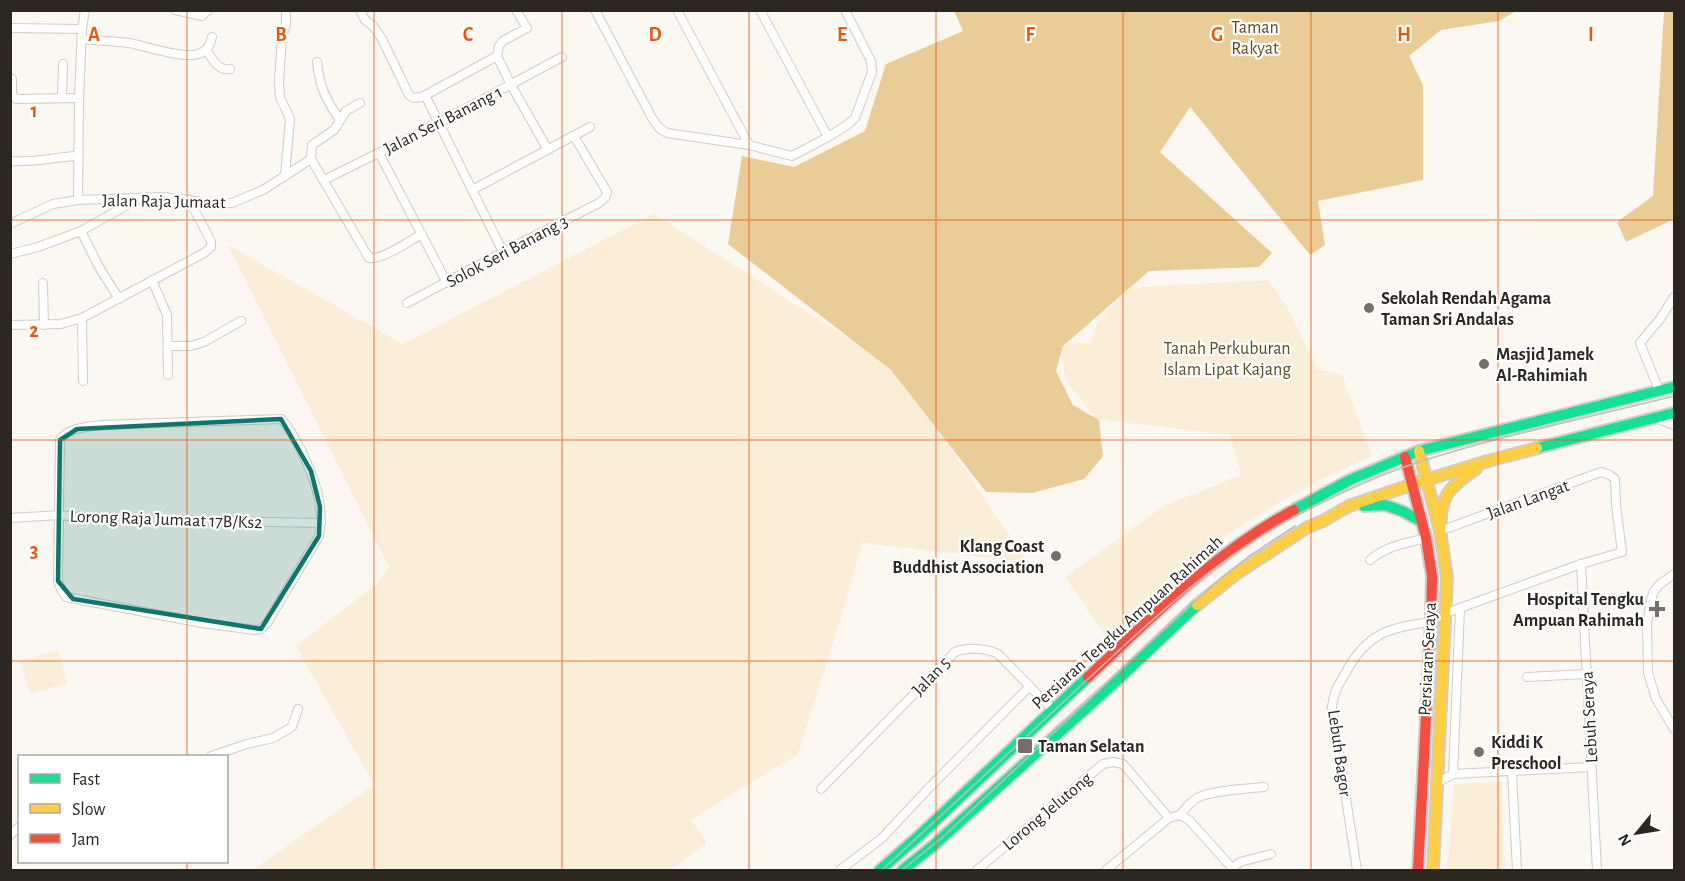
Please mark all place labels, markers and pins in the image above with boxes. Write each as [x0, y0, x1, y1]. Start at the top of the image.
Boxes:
place label: Sekolah Rendah Agama Taman Sri Andalas [1381, 290, 1551, 329]
marker: Sekolah Rendah Agama Taman Sri Andalas [1362, 301, 1376, 315]
place label: Masjid Jamek Al-Rahimiah [1496, 346, 1594, 385]
marker: Masjid Jamek Al-Rahimiah [1477, 357, 1491, 371]
place label: Klang Coast Buddhist Association [892, 538, 1044, 577]
marker: Klang Coast Buddhist Association [1049, 549, 1063, 563]
place label: Hospital Tengku Ampuan Rahimah [1513, 591, 1645, 630]
marker: Hospital Tengku Ampuan Rahimah [1648, 600, 1666, 618]
place label: Kiddi K Preschool [1491, 734, 1561, 773]
marker: Taman Selatan [1016, 737, 1034, 755]
place label: Taman Selatan [1038, 738, 1144, 756]
marker: Kiddi K Preschool [1472, 745, 1486, 759]

